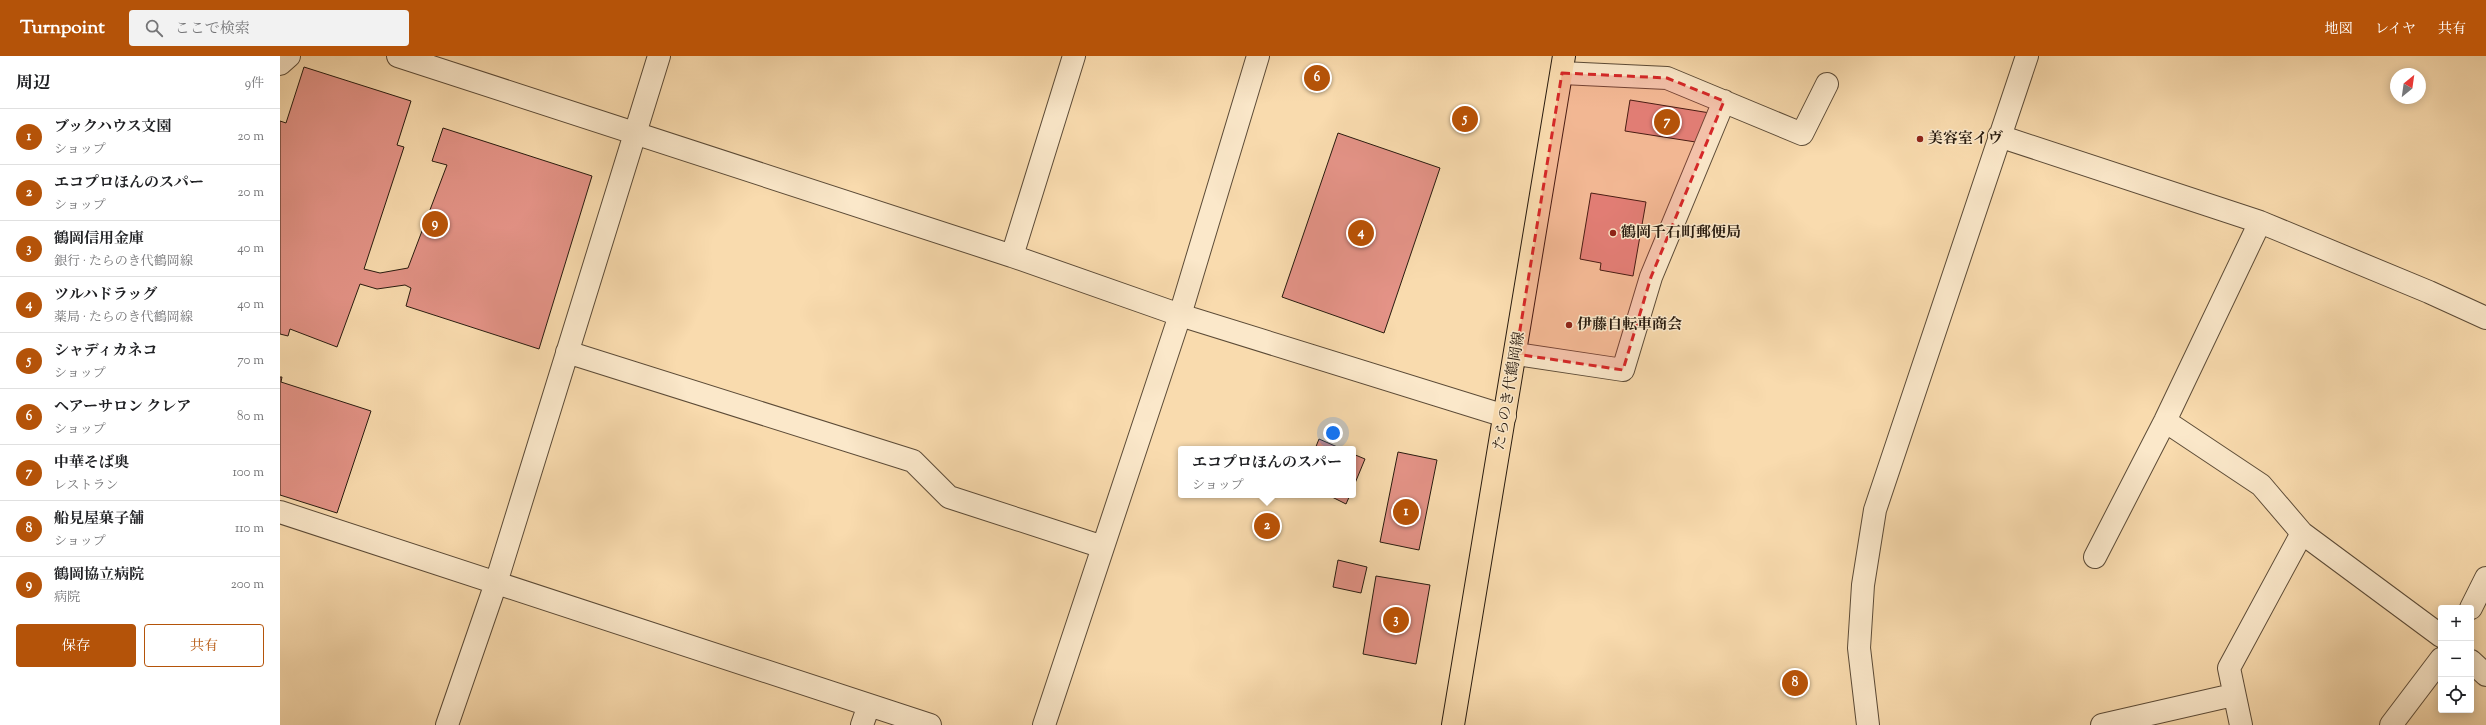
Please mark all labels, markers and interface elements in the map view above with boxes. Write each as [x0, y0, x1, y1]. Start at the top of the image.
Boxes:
search box [129, 10, 409, 46]
text: Turnpoint [20, 15, 105, 42]
icon: search [143, 17, 165, 39]
text: ここで検索 [175, 19, 250, 40]
text: 地図 [2325, 20, 2353, 40]
text: レイヤ [2375, 20, 2416, 40]
text: 共有 [2438, 20, 2466, 40]
pin: 6 [1304, 63, 1330, 93]
north arrow [2390, 68, 2426, 104]
text: 周辺 [16, 72, 50, 96]
text: 9件 [245, 75, 264, 93]
pin: 5 [1452, 104, 1478, 134]
pin: 7 [1654, 107, 1680, 137]
text: ブックハウス文園 [54, 117, 172, 138]
text: 1 [27, 128, 31, 146]
text: 20 m [238, 128, 264, 146]
place label: 美容室イヴ [1928, 129, 2003, 150]
marker: 美容室イヴ [1915, 134, 1925, 144]
text: ショップ [54, 141, 106, 159]
text: エコプロほんのスパー [54, 173, 204, 194]
text: 2 [26, 184, 32, 202]
text: 20 m [238, 184, 264, 202]
text: ショップ [54, 197, 106, 215]
pin: 9 [422, 209, 448, 239]
pin: 4 [1348, 218, 1374, 248]
place label: 鶴岡千石町郵便局 [1621, 223, 1741, 244]
marker: 鶴岡千石町郵便局 [1608, 228, 1618, 238]
text: 鶴岡信用金庫 [54, 229, 144, 250]
text: 3 [26, 240, 32, 258]
text: 40 m [237, 240, 264, 258]
text: 銀行 · たらのき代鶴岡線 [54, 253, 193, 271]
text: ツルハドラッグ [54, 285, 157, 306]
text: 4 [26, 296, 32, 314]
text: 40 m [237, 296, 264, 314]
text: 薬局 · たらのき代鶴岡線 [54, 309, 193, 327]
place label: 伊藤自転車商会 [1577, 315, 1682, 336]
marker: 伊藤自転車商会 [1564, 320, 1574, 330]
street label: たらのき代鶴岡線 [1489, 330, 1531, 452]
text: シャディカネコ [54, 341, 158, 362]
text: 5 [27, 352, 31, 370]
text: 70 m [237, 352, 264, 370]
text: ショップ [54, 365, 106, 383]
text: ヘアーサロン クレア [54, 397, 191, 418]
text: 6 [26, 408, 32, 426]
text: 80 m [237, 408, 264, 426]
text: ショップ [54, 421, 106, 439]
your location [1323, 423, 1343, 443]
popup [1178, 446, 1356, 498]
text: 中華そば奥 [54, 453, 129, 474]
text: エコプロほんのスパー [1192, 453, 1342, 474]
text: 7 [26, 464, 32, 482]
text: 100 m [232, 464, 264, 482]
text: レストラン [54, 477, 119, 495]
text: ショップ [1192, 477, 1244, 495]
pin: 1 [1393, 497, 1419, 527]
text: 船見屋菓子舗 [54, 509, 144, 530]
pin: 2 [1254, 511, 1280, 541]
text: 8 [26, 520, 32, 538]
text: 110 m [235, 520, 264, 538]
text: ショップ [54, 533, 106, 551]
text: 鶴岡協立病院 [54, 565, 144, 586]
text: 9 [26, 576, 32, 594]
text: 200 m [231, 576, 264, 594]
text: 病院 [54, 589, 80, 607]
pin: 3 [1383, 605, 1409, 635]
map controls [2438, 605, 2474, 713]
button: + [2438, 605, 2474, 641]
button: 保存 [16, 624, 136, 667]
button: 共有 [144, 624, 264, 667]
button: − [2438, 641, 2474, 677]
pin: 8 [1782, 668, 1808, 698]
button: locate [2438, 677, 2474, 713]

